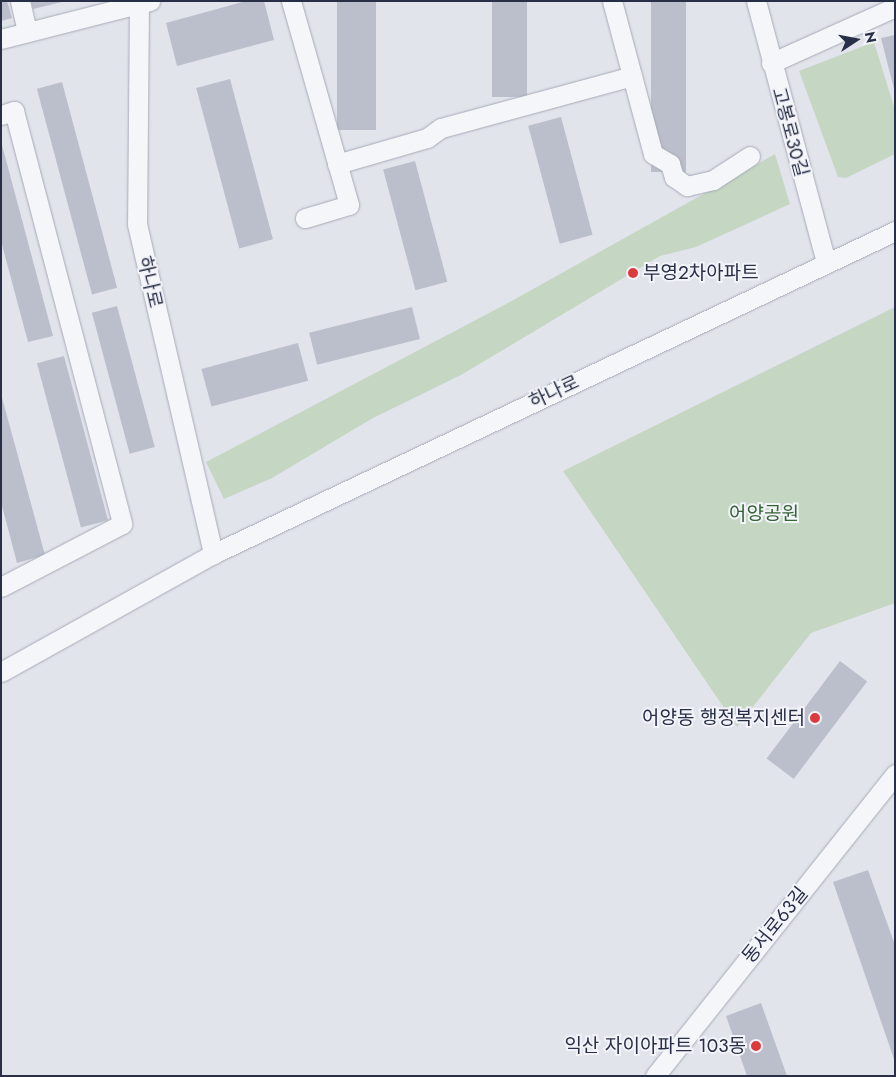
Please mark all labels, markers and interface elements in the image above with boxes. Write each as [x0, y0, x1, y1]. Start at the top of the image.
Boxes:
north arrow [831, 15, 881, 65]
text: N [860, 30, 882, 45]
street label: 고봉로30길 [767, 85, 813, 179]
street label: 하나로 [133, 254, 167, 310]
place label: 부영2차아파트 [643, 262, 759, 284]
marker: 부영2차아파트 [627, 267, 639, 279]
street label: 하나로 [525, 371, 583, 413]
park label: 어양공원 [729, 503, 799, 525]
place label: 어양동 행정복지센터 [642, 707, 805, 729]
marker: 어양동 행정복지센터 [809, 712, 821, 724]
street label: 동서로63길 [737, 882, 813, 968]
place label: 익산 자이아파트 103동 [564, 1035, 746, 1057]
marker: 익산 자이아파트 103동 [750, 1040, 762, 1052]

